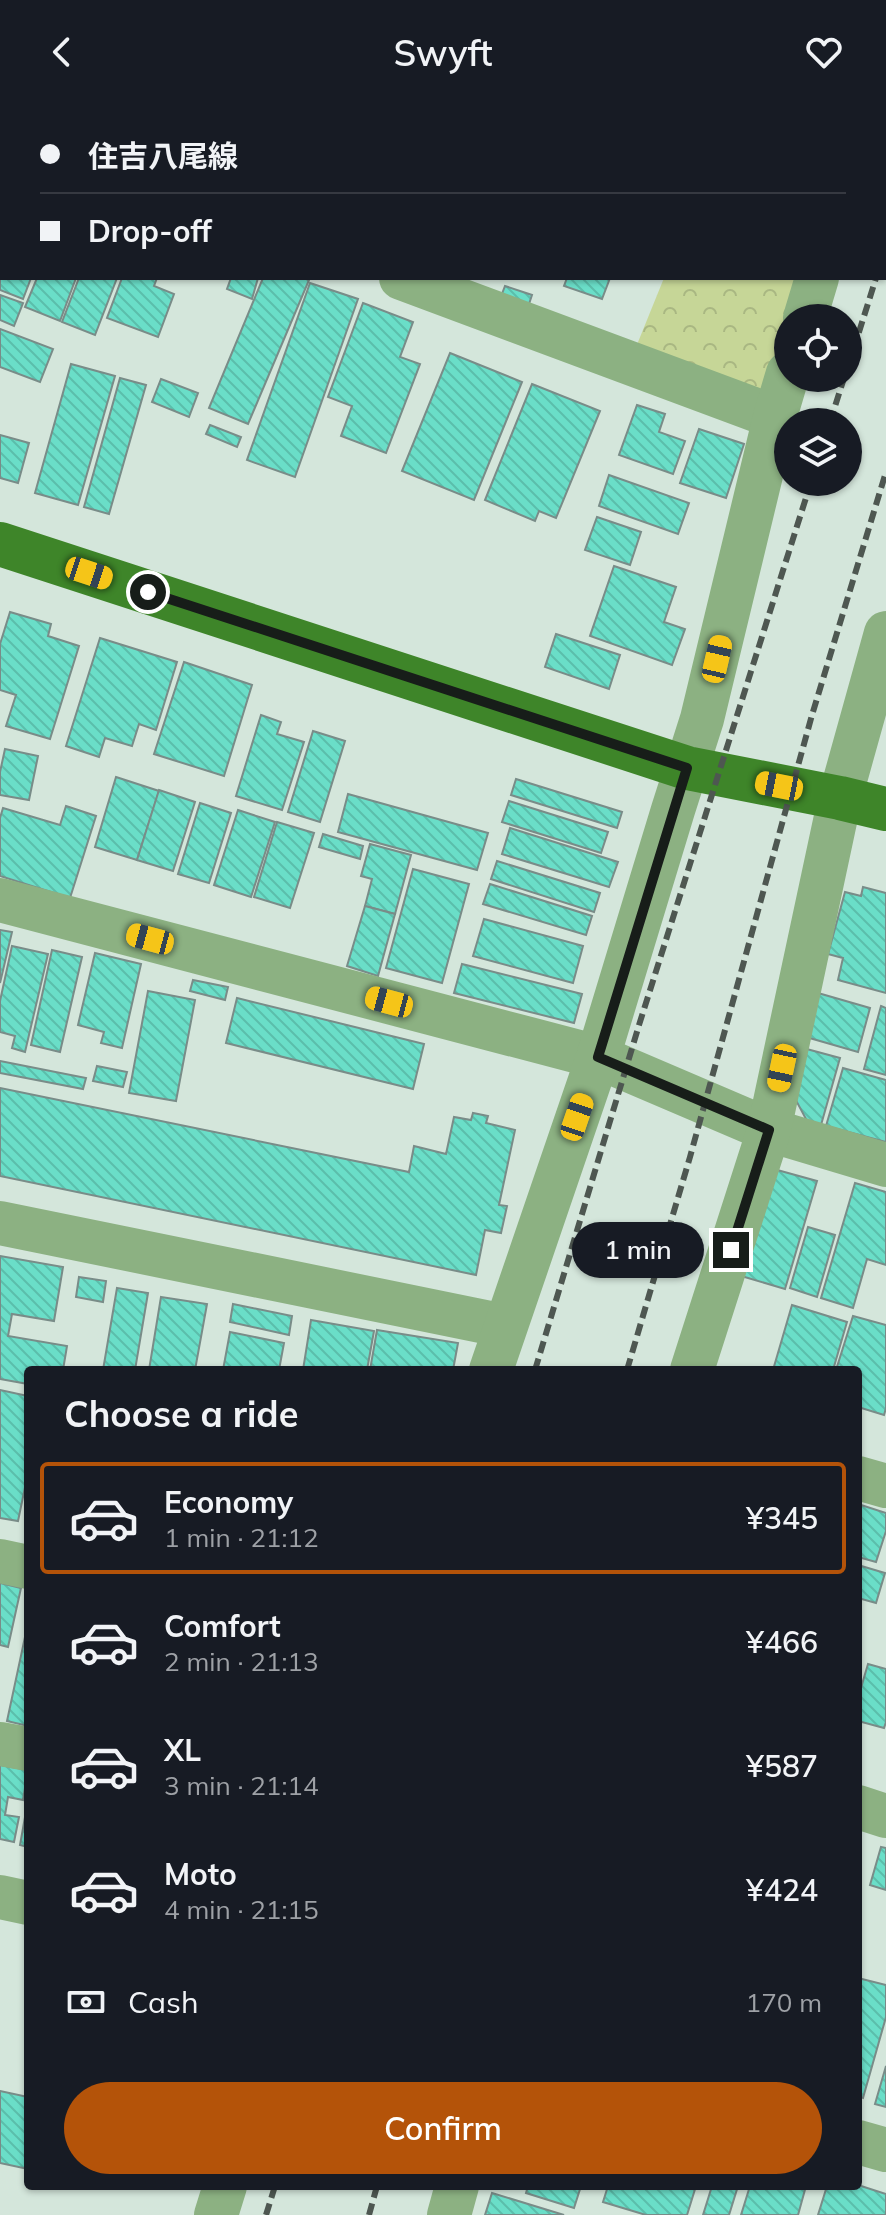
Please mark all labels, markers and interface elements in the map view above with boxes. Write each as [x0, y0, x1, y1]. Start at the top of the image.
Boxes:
icon: back [40, 30, 84, 74]
text: Swyft [393, 30, 493, 75]
icon: heart [802, 30, 846, 74]
text: 住吉八尾線 [88, 137, 238, 175]
text: Drop-off [88, 212, 212, 250]
map controls [774, 304, 862, 496]
button: locate [774, 304, 862, 392]
button: layers [774, 408, 862, 496]
car [62, 554, 116, 592]
route start [130, 574, 166, 610]
car [700, 633, 734, 685]
car [753, 770, 805, 802]
car [124, 921, 176, 957]
car [363, 984, 415, 1020]
car [765, 1042, 799, 1094]
car [558, 1090, 596, 1144]
callout: 1 min [571, 1222, 703, 1278]
route end [713, 1232, 749, 1268]
text: 1 min [604, 1233, 672, 1266]
text: Choose a ride [64, 1391, 298, 1436]
icon: car [68, 1482, 140, 1554]
text: Economy [164, 1483, 293, 1521]
text: ¥345 [746, 1499, 818, 1537]
text: 1 min · 21:12 [164, 1521, 319, 1554]
icon: car [68, 1606, 140, 1678]
text: Comfort [164, 1607, 281, 1645]
text: ¥466 [746, 1623, 818, 1661]
text: 2 min · 21:13 [164, 1645, 319, 1678]
icon: car [68, 1730, 140, 1802]
text: XL [164, 1731, 201, 1769]
text: ¥587 [746, 1747, 818, 1785]
text: 3 min · 21:14 [164, 1769, 319, 1802]
icon: car [68, 1854, 140, 1926]
text: Moto [164, 1855, 237, 1893]
text: ¥424 [746, 1871, 818, 1909]
text: 4 min · 21:15 [164, 1893, 319, 1926]
icon: cash [64, 1980, 108, 2024]
text: Cash [128, 1983, 199, 2021]
text: 170 m [746, 1986, 822, 2019]
button: Confirm [64, 2082, 822, 2174]

